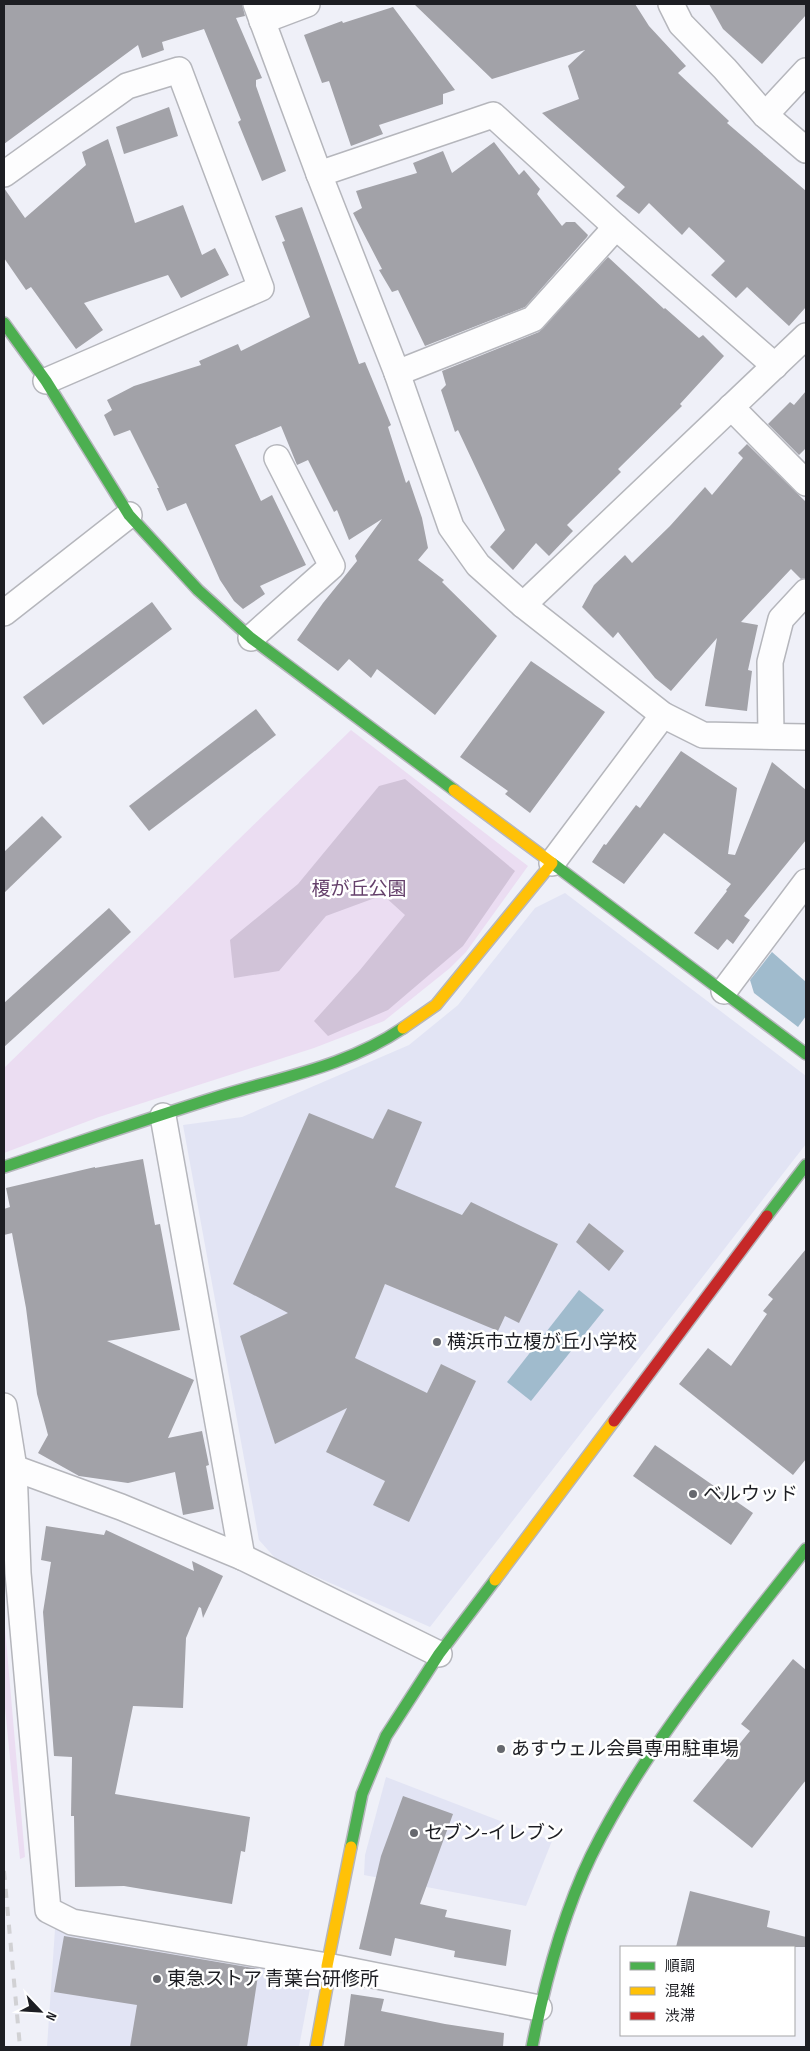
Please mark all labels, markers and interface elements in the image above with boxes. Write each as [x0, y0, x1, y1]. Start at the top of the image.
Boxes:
park label: 榎が丘公園 [311, 878, 407, 901]
place label: 横浜市立榎が丘小学校 [447, 1331, 637, 1354]
marker: 横浜市立榎が丘小学校 [431, 1336, 443, 1348]
place label: ベルウッド [703, 1483, 798, 1506]
marker: ベルウッド [687, 1488, 699, 1500]
place label: あすウェル会員専用駐車場 [511, 1738, 739, 1761]
marker: あすウェル会員専用駐車場 [495, 1743, 507, 1755]
place label: セブン-イレブン [424, 1822, 564, 1845]
marker: セブン-イレブン [408, 1827, 420, 1839]
legend [620, 1946, 795, 2036]
text: 順調 [665, 1957, 695, 1976]
place label: 東急ストア 青葉台研修所 [167, 1968, 379, 1991]
marker: 東急ストア 青葉台研修所 [151, 1973, 163, 1985]
text: 混雑 [665, 1982, 695, 2001]
north arrow [15, 1986, 65, 2036]
text: 渋滞 [665, 2007, 695, 2026]
text: N [42, 2009, 61, 2023]

